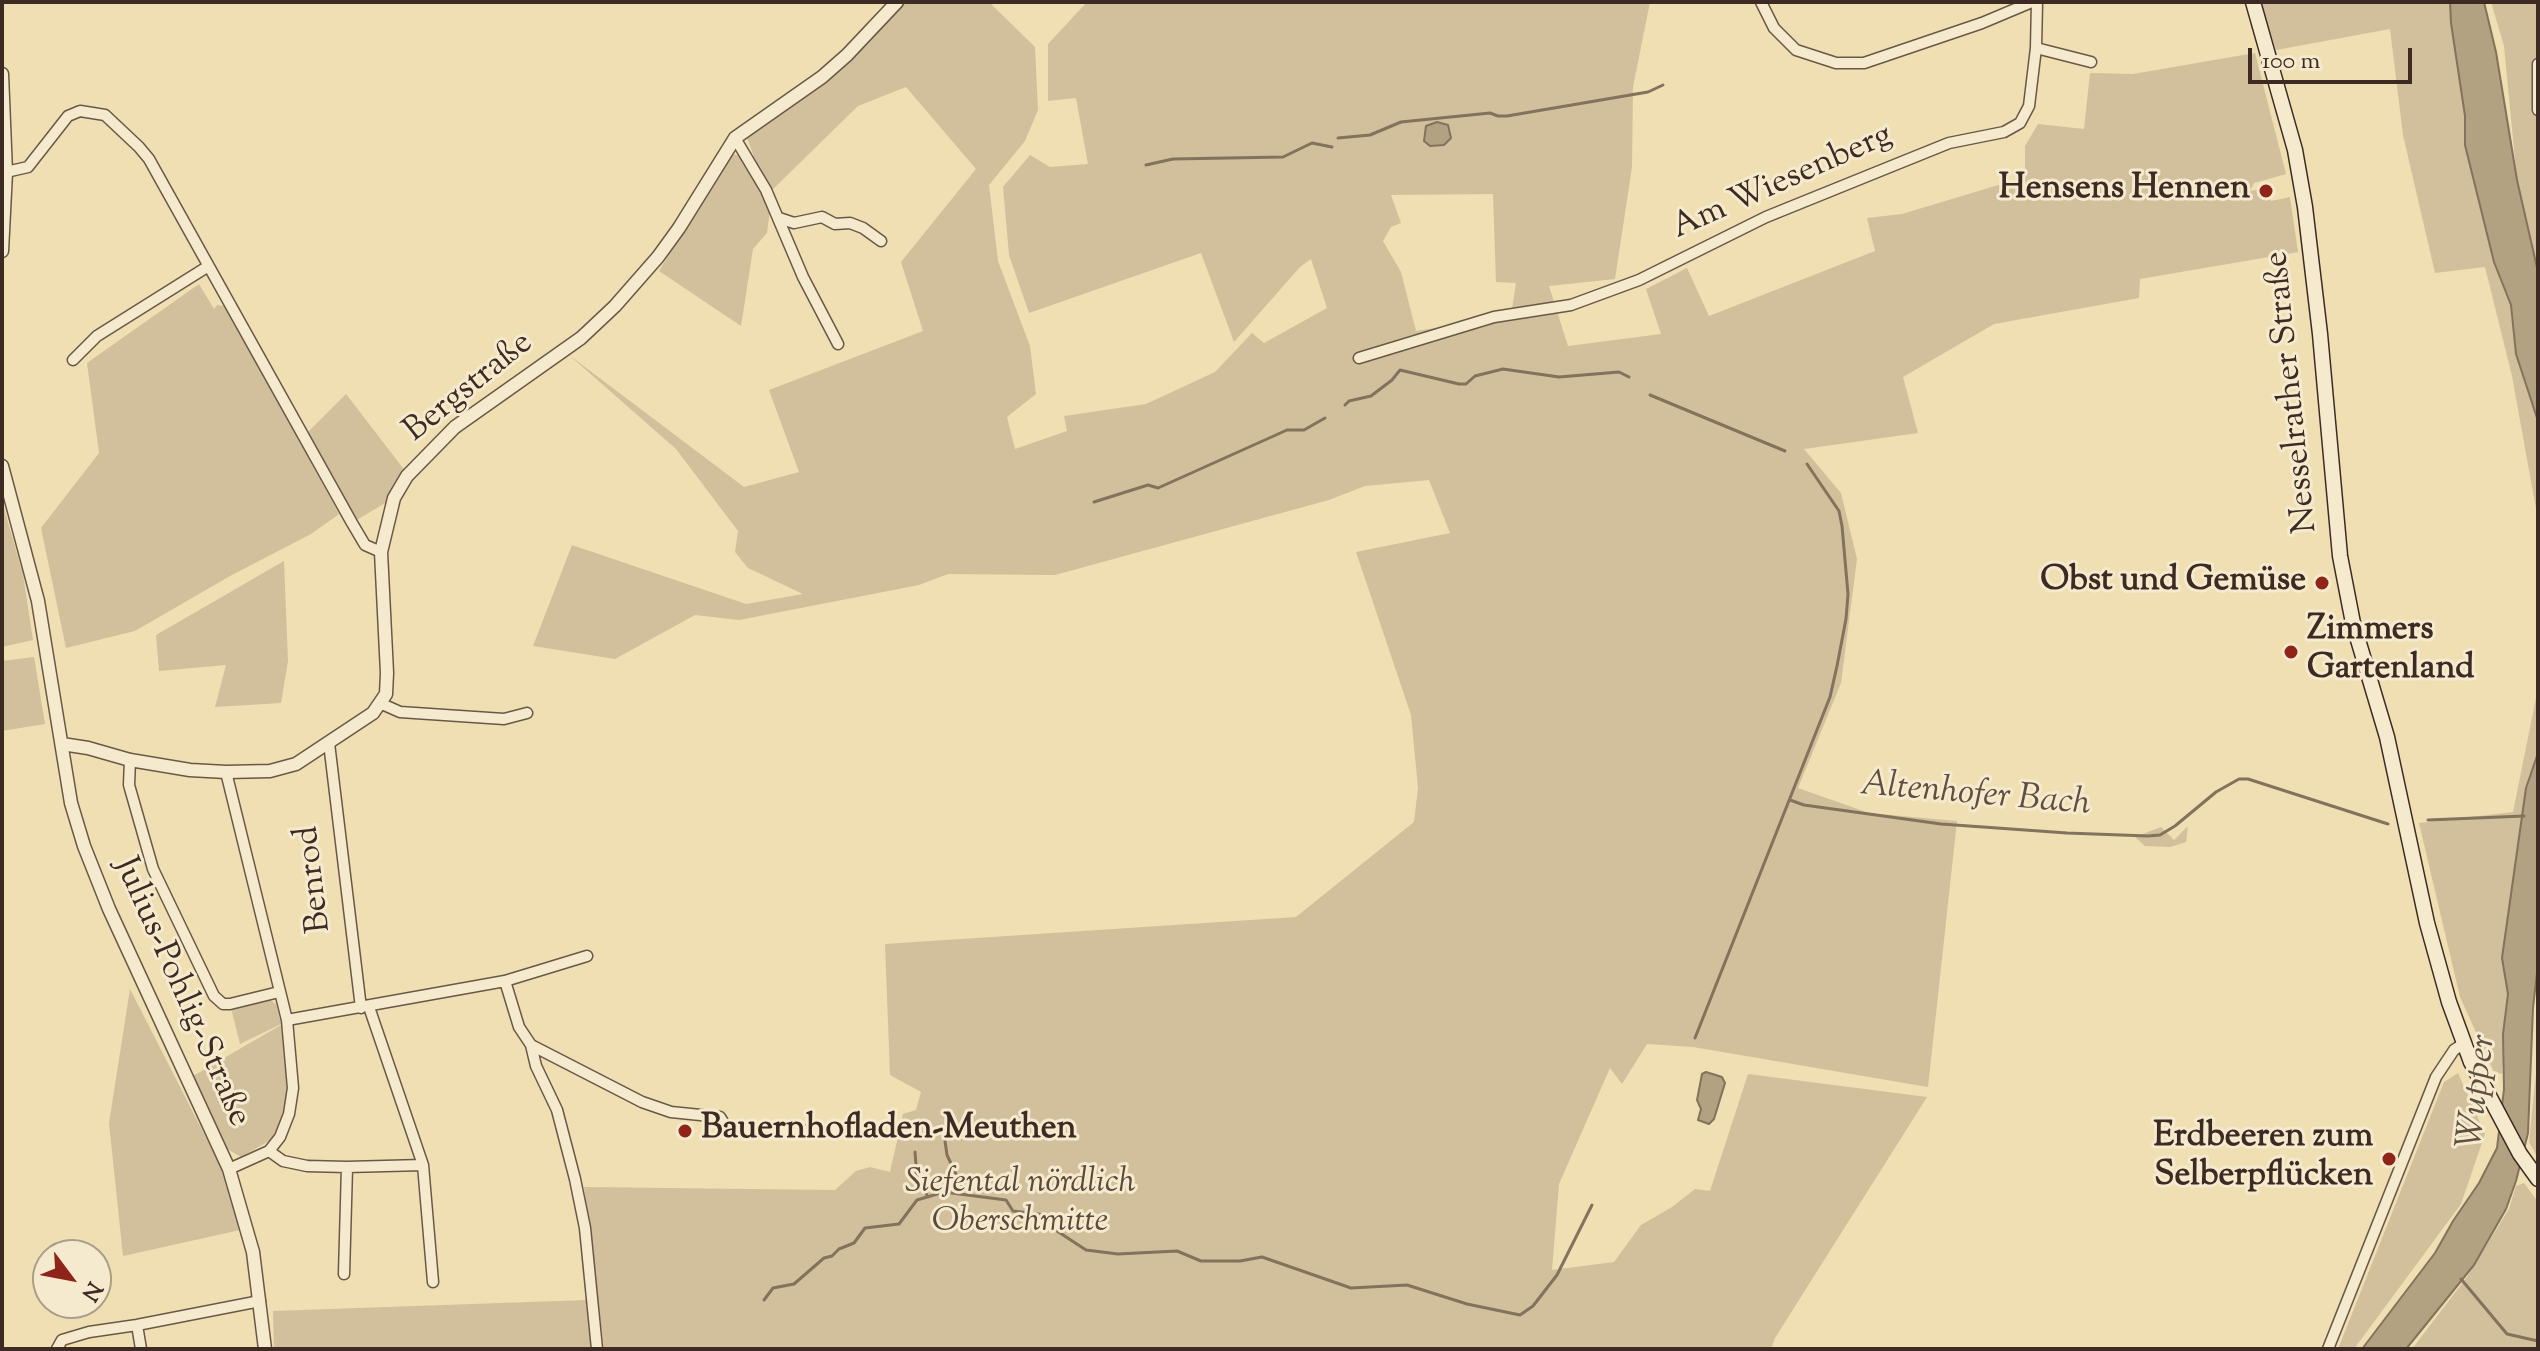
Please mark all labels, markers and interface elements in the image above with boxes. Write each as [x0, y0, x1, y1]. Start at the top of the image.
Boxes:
scale bar [2252, 32, 2416, 82]
text: 100 m [2262, 45, 2320, 79]
street label: Am Wiesenberg [1667, 117, 1899, 251]
place label: Hensens Hennen [1999, 171, 2250, 211]
marker: Hensens Hennen [2257, 182, 2275, 200]
street label: Nesselrather Straße [2259, 249, 2329, 535]
street label: Bergstraße [397, 325, 543, 453]
place label: Obst und Gemüse [2040, 563, 2306, 603]
marker: Obst und Gemüse [2313, 574, 2331, 592]
place label: Zimmers Gartenland [2307, 612, 2474, 692]
marker: Zimmers Gartenland [2282, 643, 2300, 661]
water label: Altenhofer Bach [1858, 765, 2092, 829]
street label: Benrod [289, 823, 343, 935]
street label: Julius-Pohlig-Straße [102, 852, 258, 1134]
water label: Wupper [2452, 1033, 2508, 1151]
place label: Bauernhofladen-Meuthen [701, 1111, 1077, 1151]
place label: Erdbeeren zum Selberpflücken [2153, 1119, 2373, 1198]
marker: Bauernhofladen-Meuthen [676, 1122, 694, 1140]
marker: Erdbeeren zum Selberpflücken [2380, 1150, 2398, 1168]
park label: Siefental nördlich Oberschmitte [905, 1165, 1135, 1244]
north arrow [32, 1239, 112, 1319]
text: N [72, 1275, 109, 1307]

